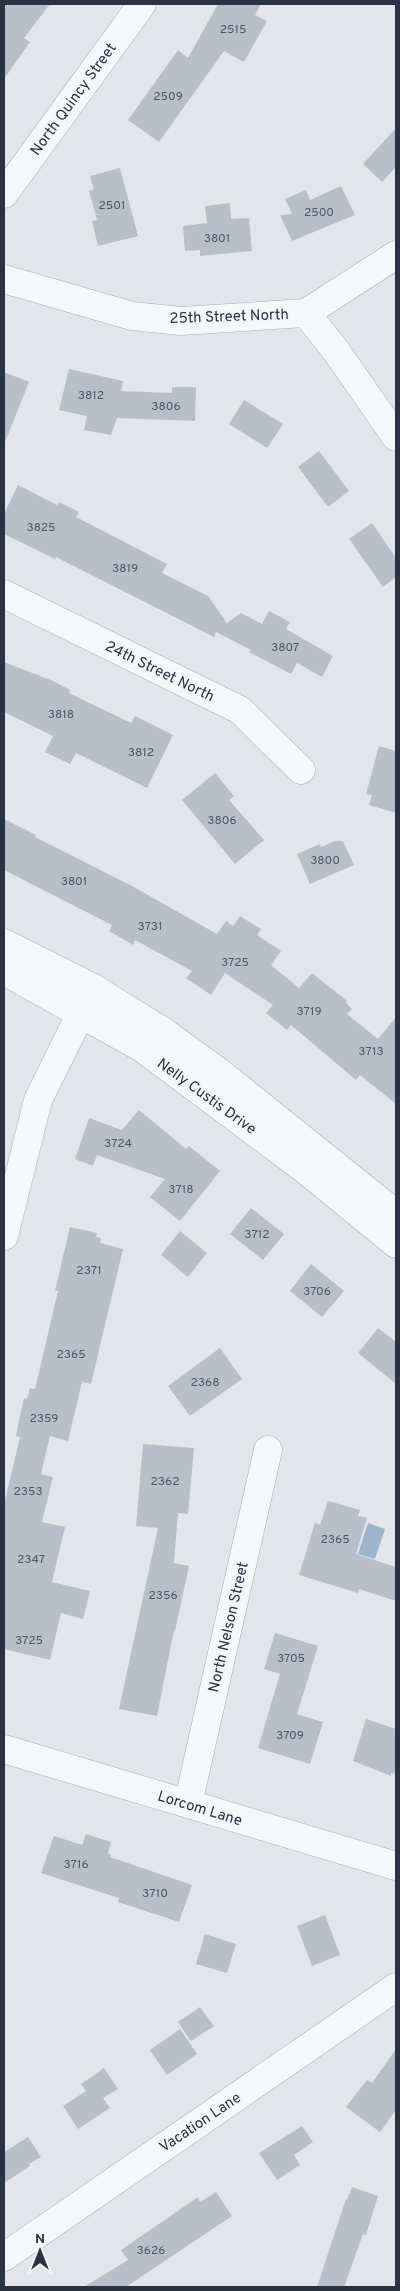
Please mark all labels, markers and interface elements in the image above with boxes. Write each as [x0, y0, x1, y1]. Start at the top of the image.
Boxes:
house number: 2515 [220, 22, 246, 38]
street label: North Quincy Street [27, 40, 121, 160]
house number: 2509 [153, 89, 183, 105]
house number: 2501 [99, 198, 125, 214]
house number: 2500 [304, 205, 334, 221]
house number: 3801 [204, 231, 230, 247]
street label: 25th Street North [169, 306, 289, 329]
house number: 3812 [78, 388, 104, 404]
house number: 3806 [151, 399, 181, 415]
house number: 3825 [26, 520, 56, 536]
house number: 3819 [112, 561, 138, 577]
street label: 24th Street North [102, 638, 217, 707]
house number: 3807 [271, 640, 299, 656]
house number: 3818 [48, 707, 74, 723]
house number: 3812 [128, 745, 154, 761]
house number: 3806 [207, 813, 237, 829]
house number: 3800 [310, 853, 340, 869]
house number: 3801 [61, 874, 87, 890]
house number: 3731 [138, 919, 162, 935]
house number: 3725 [221, 955, 249, 971]
house number: 3719 [296, 1004, 322, 1020]
house number: 3713 [358, 1044, 384, 1060]
street label: Nelly Custis Drive [153, 1055, 260, 1140]
house number: 3724 [104, 1136, 132, 1152]
house number: 3718 [168, 1182, 194, 1198]
house number: 3712 [244, 1227, 270, 1243]
house number: 2371 [76, 1263, 102, 1279]
house number: 3706 [303, 1284, 331, 1300]
house number: 2365 [56, 1347, 86, 1363]
house number: 2368 [190, 1375, 220, 1391]
house number: 2359 [29, 1411, 59, 1427]
house number: 2362 [150, 1474, 180, 1490]
house number: 2353 [13, 1484, 43, 1500]
house number: 2365 [320, 1532, 350, 1548]
house number: 2347 [17, 1552, 45, 1568]
street label: North Nelson Street [205, 1560, 254, 1694]
house number: 2356 [148, 1588, 178, 1604]
house number: 3725 [15, 1633, 43, 1649]
house number: 3705 [277, 1651, 305, 1667]
house number: 3709 [276, 1728, 304, 1744]
street label: Lorcom Lane [155, 1788, 244, 1831]
house number: 3716 [63, 1857, 89, 1873]
house number: 3710 [142, 1886, 168, 1902]
street label: Vacation Lane [156, 2089, 245, 2158]
north arrow [15, 2226, 65, 2276]
text: N [35, 2231, 45, 2248]
house number: 3626 [137, 2243, 165, 2259]

